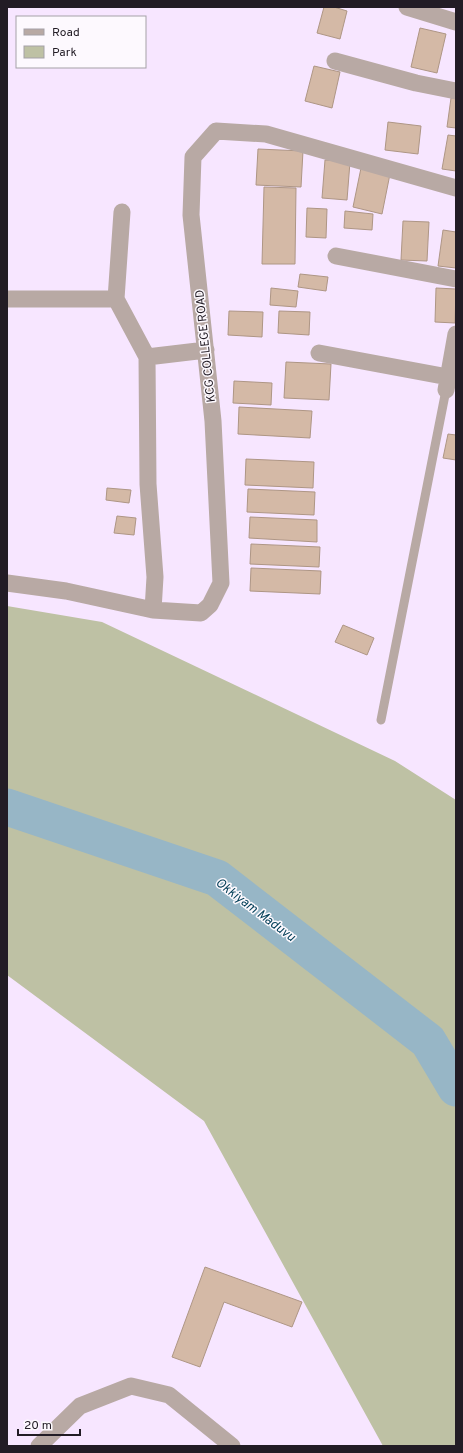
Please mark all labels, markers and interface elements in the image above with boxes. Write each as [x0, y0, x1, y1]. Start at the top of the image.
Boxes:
legend [16, 16, 146, 68]
text: Road [52, 25, 80, 41]
text: Park [52, 45, 77, 61]
street label: KCG COLLEGE ROAD [192, 289, 220, 403]
water label: Okkiyam Maduvu [212, 875, 299, 946]
scale bar [18, 1411, 80, 1437]
text: 20 m [24, 1418, 52, 1434]

